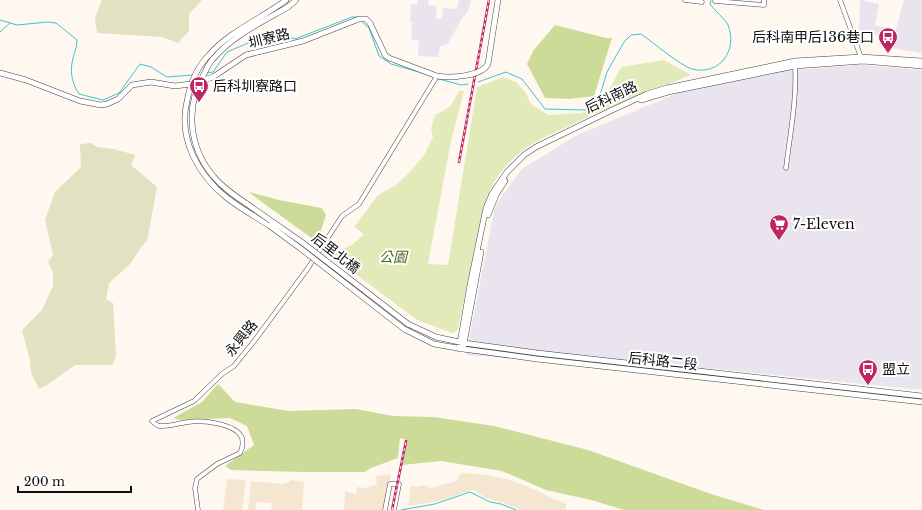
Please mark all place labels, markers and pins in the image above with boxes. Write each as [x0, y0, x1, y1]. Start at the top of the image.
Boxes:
bus stop icon: 后科南甲后136巷口 [877, 26, 899, 54]
place label: 后科南甲后136巷口 [752, 28, 874, 46]
bus stop icon: 后科圳寮路口 [188, 75, 210, 103]
place label: 后科圳寮路口 [213, 77, 297, 95]
supermarket icon: 7-Eleven [768, 213, 790, 241]
place label: 7-Eleven [793, 215, 855, 233]
bus stop icon: 盟立 [857, 358, 879, 386]
place label: 盟立 [882, 360, 910, 378]

